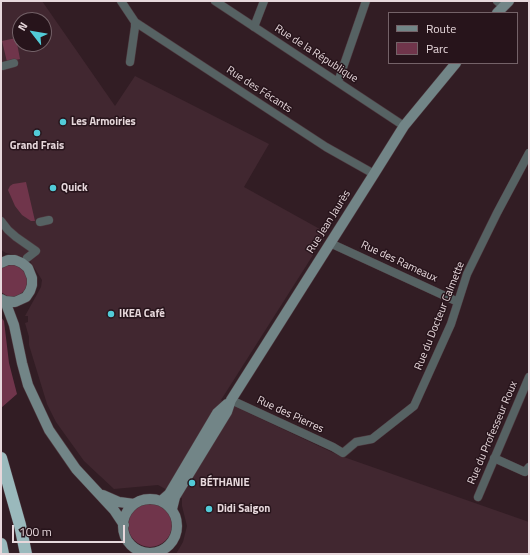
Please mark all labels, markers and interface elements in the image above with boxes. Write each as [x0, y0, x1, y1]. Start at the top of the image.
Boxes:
north arrow [12, 12, 52, 52]
legend [388, 12, 518, 64]
text: N [14, 19, 31, 34]
text: Route [426, 19, 456, 38]
street label: Rue de la République [272, 22, 360, 86]
text: Parc [426, 39, 448, 58]
street label: Rue des Fécants [224, 64, 294, 116]
place label: Les Armoiries [71, 115, 136, 129]
marker: Les Armoiries [58, 117, 68, 127]
marker: Grand Frais [32, 128, 42, 138]
place label: Grand Frais [10, 139, 64, 153]
place label: Quick [61, 181, 88, 195]
marker: Quick [48, 183, 58, 193]
street label: Rue Jean Jaurès [304, 188, 354, 256]
street label: Rue des Rameaux [359, 239, 439, 285]
street label: Rue du Docteur Calmette [412, 260, 468, 372]
place label: IKEA Café [119, 307, 165, 321]
marker: IKEA Café [106, 309, 116, 319]
street label: Rue du Professeur Roux [465, 379, 521, 487]
street label: Rue des Pierres [255, 394, 325, 436]
place label: BÉTHANIE [200, 476, 250, 490]
marker: BÉTHANIE [187, 478, 197, 488]
place label: Didi Saigon [217, 502, 270, 516]
marker: Didi Saigon [204, 504, 214, 514]
scale bar [14, 517, 127, 543]
text: 100 m [19, 522, 52, 541]

